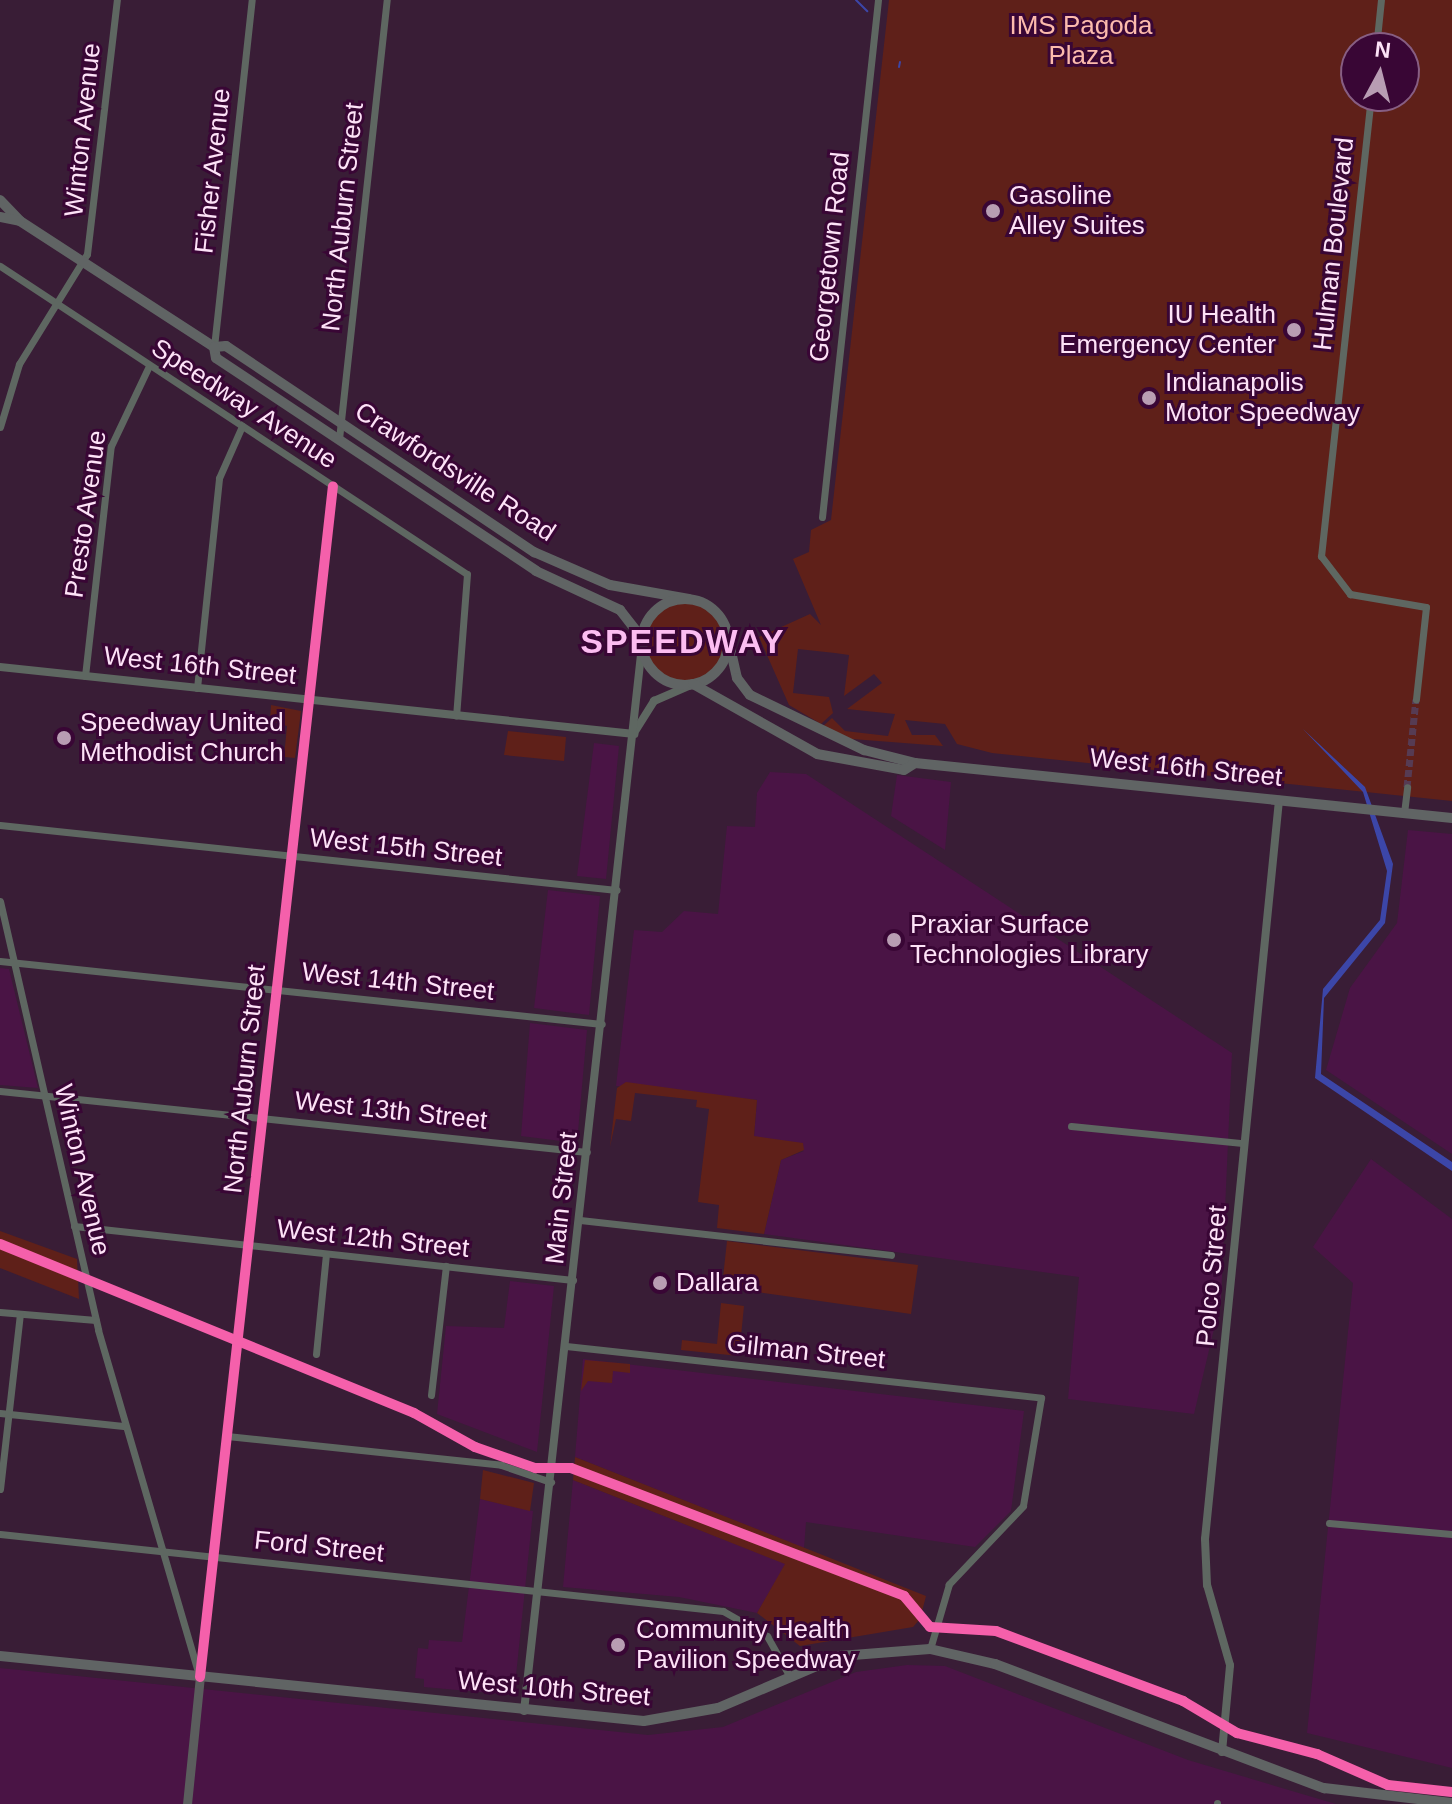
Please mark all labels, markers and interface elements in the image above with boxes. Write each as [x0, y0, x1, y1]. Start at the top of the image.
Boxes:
park label: IMS Pagoda Plaza [1009, 10, 1153, 72]
north arrow [1340, 32, 1420, 112]
text: N [1373, 36, 1392, 63]
street label: Winton Avenue [58, 41, 108, 219]
street label: Fisher Avenue [189, 86, 237, 256]
street label: North Auburn Street [315, 100, 371, 334]
street label: Hulman Boulevard [1307, 136, 1361, 352]
street label: Georgetown Road [803, 150, 857, 364]
place label: Gasoline Alley Suites [1009, 180, 1145, 242]
marker: Gasoline Alley Suites [984, 202, 1002, 220]
place label: IU Health Emergency Center [1059, 299, 1276, 360]
marker: IU Health Emergency Center [1283, 319, 1305, 341]
street label: Speedway Avenue [145, 332, 343, 476]
place label: Indianapolis Motor Speedway [1165, 367, 1360, 428]
marker: Indianapolis Motor Speedway [1140, 389, 1158, 407]
street label: Crawfordsville Road [349, 396, 561, 548]
street label: Presto Avenue [59, 428, 113, 600]
district label: SPEEDWAY [580, 622, 786, 662]
street label: West 16th Street [102, 640, 298, 692]
place label: Speedway United Methodist Church [80, 707, 284, 768]
marker: Speedway United Methodist Church [55, 729, 73, 747]
street label: West 16th Street [1088, 742, 1284, 794]
street label: West 15th Street [308, 822, 504, 874]
place label: Praxiar Surface Technologies Library [910, 909, 1148, 970]
marker: Praxiar Surface Technologies Library [885, 931, 903, 949]
street label: West 14th Street [300, 956, 496, 1008]
street label: North Auburn Street [217, 962, 273, 1196]
street label: Winton Avenue [47, 1081, 117, 1259]
street label: West 13th Street [293, 1085, 489, 1137]
street label: Main Street [540, 1130, 584, 1266]
street label: Polco Street [1190, 1204, 1234, 1348]
street label: West 12th Street [275, 1213, 471, 1265]
place label: Dallara [676, 1267, 758, 1299]
marker: Dallara [651, 1274, 669, 1292]
street label: Gilman Street [725, 1328, 887, 1376]
street label: Ford Street [253, 1525, 385, 1569]
place label: Community Health Pavilion Speedway [636, 1614, 856, 1676]
marker: Community Health Pavilion Speedway [607, 1634, 629, 1656]
street label: West 10th Street [456, 1665, 652, 1713]

